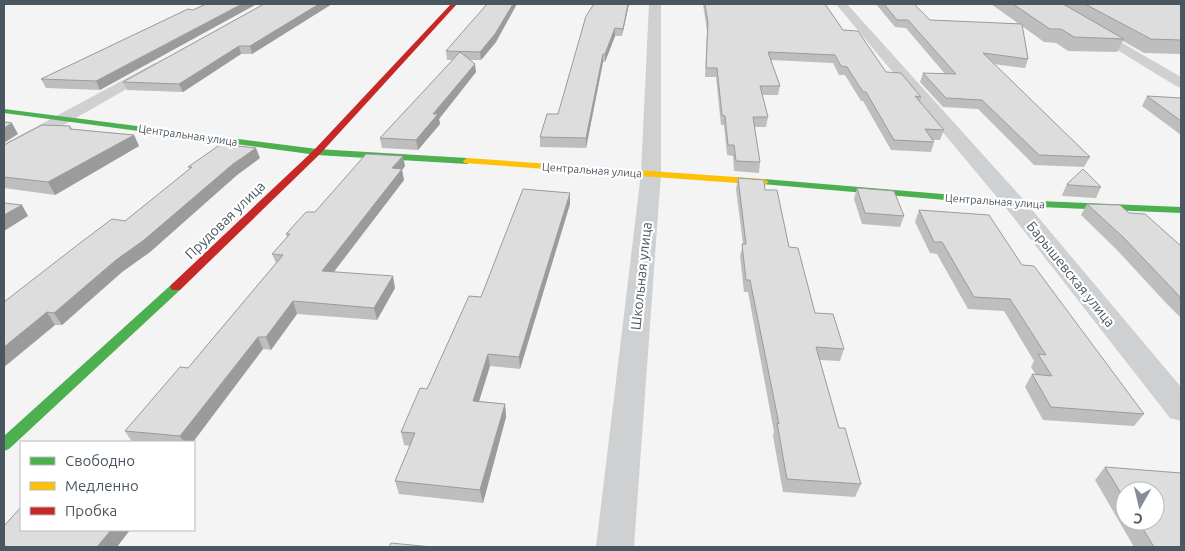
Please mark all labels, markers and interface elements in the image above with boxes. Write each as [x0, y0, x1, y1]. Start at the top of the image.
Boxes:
street label: Центральная улица [138, 122, 238, 148]
street label: Центральная улица [542, 161, 642, 179]
street label: Прудовая улица [182, 178, 268, 262]
street label: Центральная улица [945, 192, 1045, 210]
street label: Барышевская улица [1023, 218, 1119, 330]
street label: Школьная улица [627, 221, 655, 331]
legend [20, 441, 195, 531]
text: Свободно [65, 452, 135, 469]
text: Медленно [65, 477, 139, 494]
north arrow [1115, 481, 1165, 531]
text: Пробка [65, 502, 117, 519]
text: С [1133, 510, 1144, 527]

